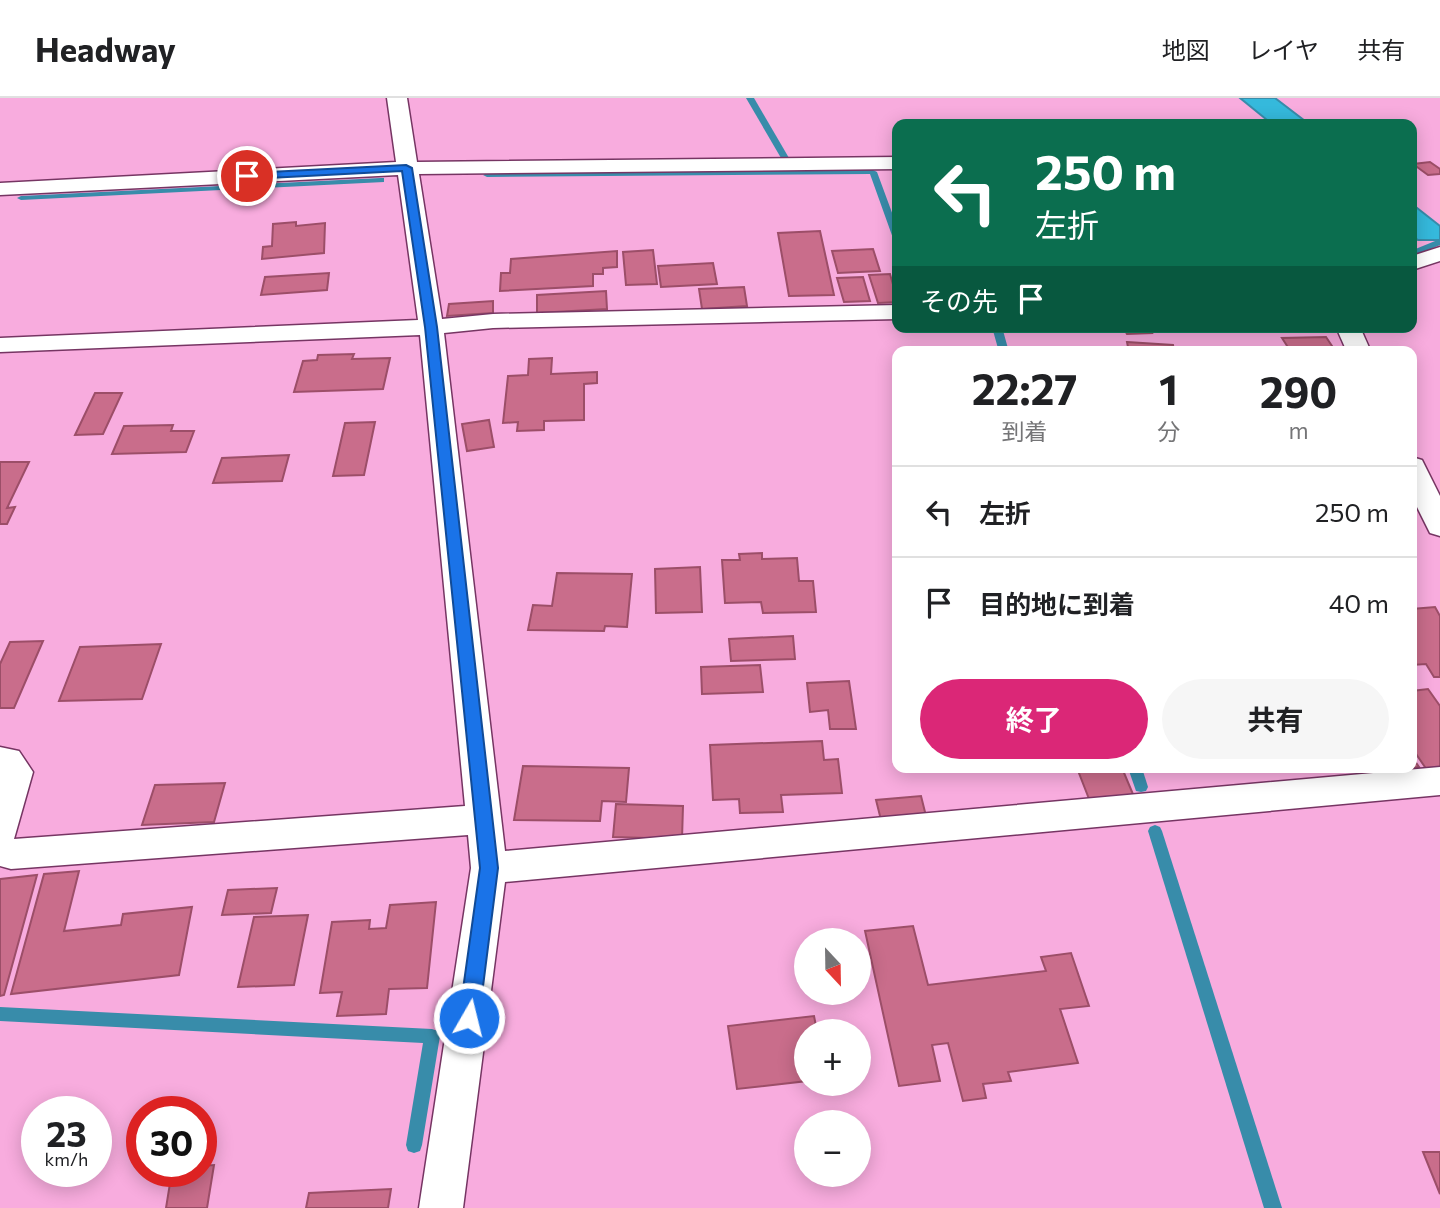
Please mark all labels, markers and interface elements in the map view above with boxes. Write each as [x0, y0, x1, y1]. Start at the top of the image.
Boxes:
text: Headway [35, 28, 176, 69]
text: 地図 [1162, 35, 1210, 64]
text: レイヤ [1248, 35, 1319, 64]
text: 共有 [1357, 35, 1405, 64]
text: 250 m [1035, 140, 1176, 200]
pin [217, 146, 277, 206]
icon: left [920, 147, 1011, 238]
icon: arrive [228, 157, 266, 195]
text: 左折 [1035, 204, 1099, 244]
icon: arrive [1012, 280, 1050, 318]
text: その先 [920, 285, 998, 316]
text: 22:27 [972, 362, 1077, 414]
text: 1 [1159, 362, 1178, 414]
text: 290 [1260, 365, 1337, 417]
text: m [1288, 416, 1309, 444]
text: 到着 [1002, 417, 1048, 445]
text: 分 [1157, 417, 1180, 445]
icon: left [920, 493, 958, 531]
text: 250 m [1315, 496, 1389, 527]
text: 左折 [979, 497, 1031, 528]
icon: arrive [920, 584, 958, 622]
text: 40 m [1329, 587, 1389, 618]
text: 目的地に到着 [979, 588, 1135, 619]
button: 終了 [920, 679, 1148, 759]
button: 共有 [1162, 679, 1389, 759]
north arrow [794, 928, 872, 1004]
map controls [794, 928, 871, 1187]
position arrow [432, 981, 506, 1055]
button: + [794, 1019, 871, 1096]
speed limit sign: 30 [126, 1096, 217, 1187]
button: − [794, 1110, 871, 1187]
text: 23 [46, 1111, 87, 1154]
text: km/h [45, 1148, 88, 1170]

